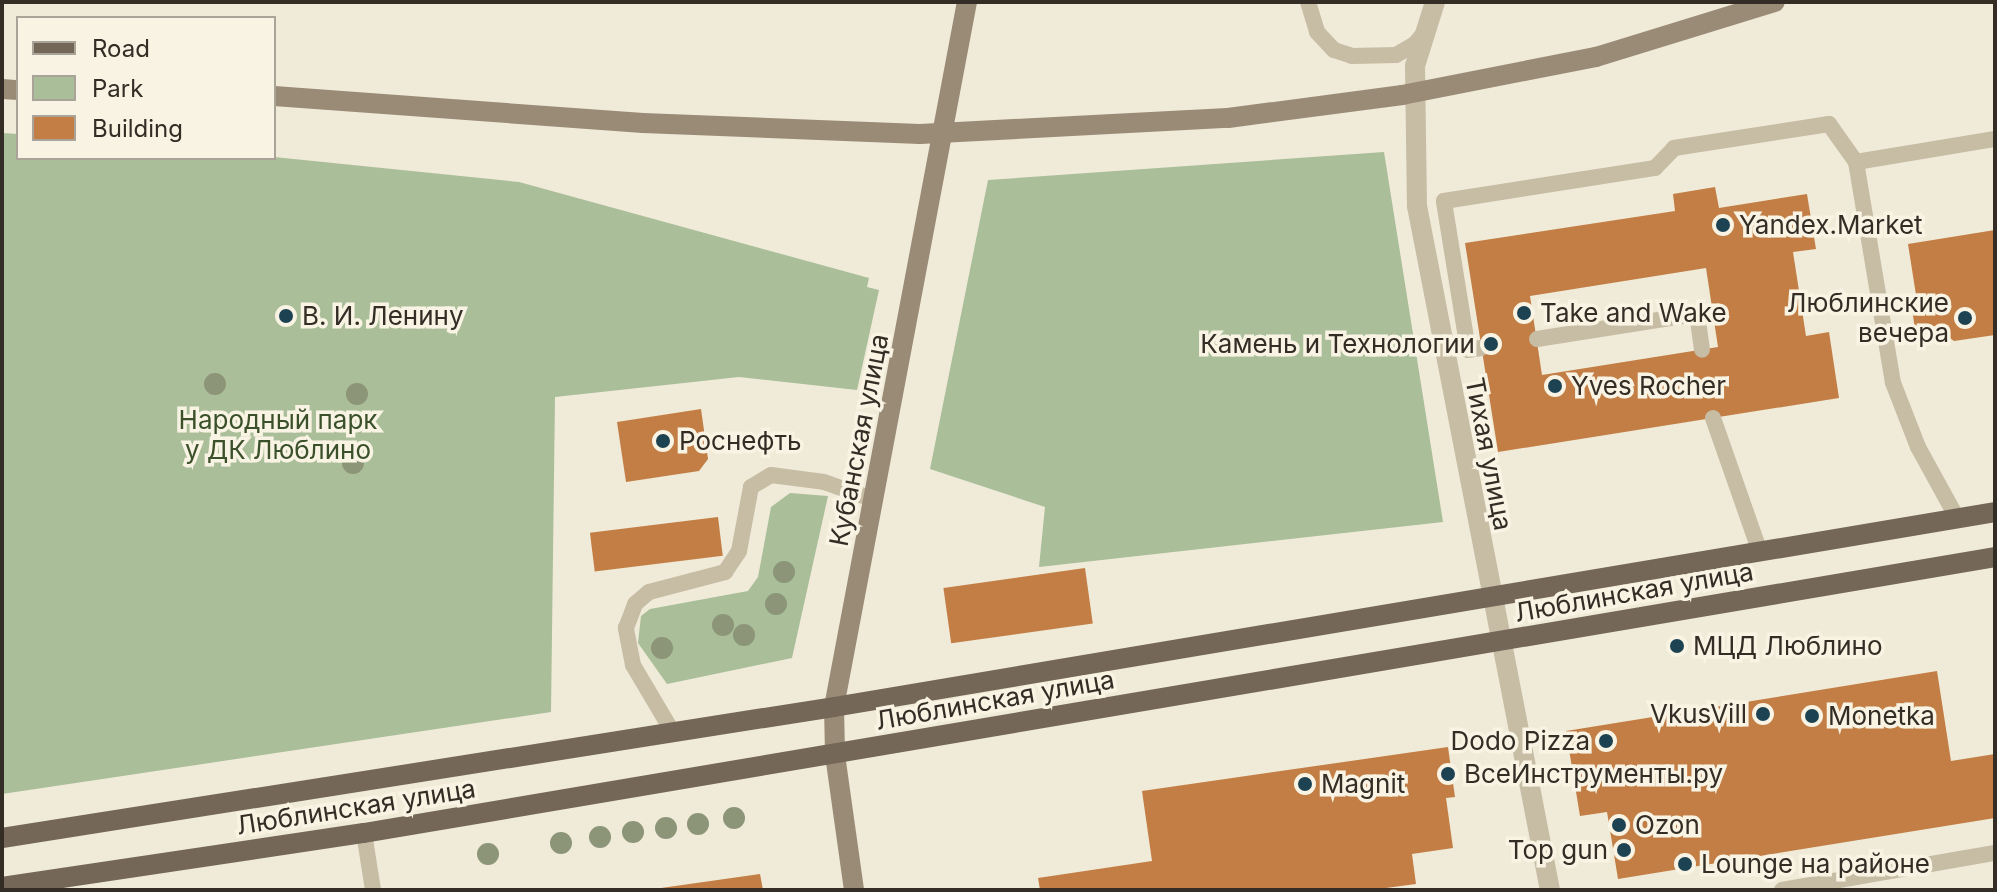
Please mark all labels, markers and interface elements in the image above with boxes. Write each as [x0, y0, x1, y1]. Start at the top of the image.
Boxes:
legend [16, 16, 276, 160]
text: Road [92, 34, 150, 63]
text: Park [92, 74, 143, 103]
text: Building [92, 114, 183, 143]
place label: Yandex.Market [1739, 209, 1923, 241]
marker: Yandex.Market [1714, 216, 1732, 234]
place label: Люблинские вечера [1787, 287, 1949, 348]
place label: Take and Wake [1540, 297, 1727, 329]
place label: В. И. Ленину [302, 300, 464, 332]
marker: Take and Wake [1515, 304, 1533, 322]
marker: В. И. Ленину [277, 307, 295, 325]
marker: Люблинские вечера [1956, 309, 1974, 327]
place label: Камень и Технологии [1200, 328, 1475, 360]
street label: Кубанская улица [823, 331, 895, 549]
marker: Камень и Технологии [1482, 335, 1500, 353]
place label: Yves Rocher [1571, 370, 1726, 402]
street label: Тихая улица [1459, 375, 1519, 533]
marker: Yves Rocher [1546, 377, 1564, 395]
park label: Народный парк у ДК Люблино [179, 404, 377, 466]
place label: Роснефть [679, 425, 801, 457]
marker: Роснефть [654, 432, 672, 450]
street label: Люблинская улица [1512, 556, 1756, 628]
place label: МЦД Люблино [1693, 630, 1883, 662]
marker: МЦД Люблино [1668, 637, 1686, 655]
street label: Люблинская улица [873, 664, 1117, 736]
place label: VkusVill [1650, 698, 1747, 730]
place label: Monetka [1828, 700, 1935, 732]
marker: VkusVill [1754, 705, 1772, 723]
marker: Monetka [1803, 707, 1821, 725]
place label: Dodo Pizza [1451, 725, 1590, 757]
marker: Dodo Pizza [1597, 732, 1615, 750]
place label: ВсеИнструменты.ру [1464, 758, 1723, 790]
marker: ВсеИнструменты.ру [1439, 765, 1457, 783]
place label: Magnit [1321, 768, 1405, 800]
street label: Люблинская улица [234, 773, 478, 841]
marker: Magnit [1296, 775, 1314, 793]
place label: Ozon [1635, 809, 1700, 841]
marker: Ozon [1610, 816, 1628, 834]
place label: Top gun [1508, 834, 1608, 866]
marker: Top gun [1615, 841, 1633, 859]
place label: Lounge на районе [1701, 848, 1930, 880]
marker: Lounge на районе [1676, 855, 1694, 873]

